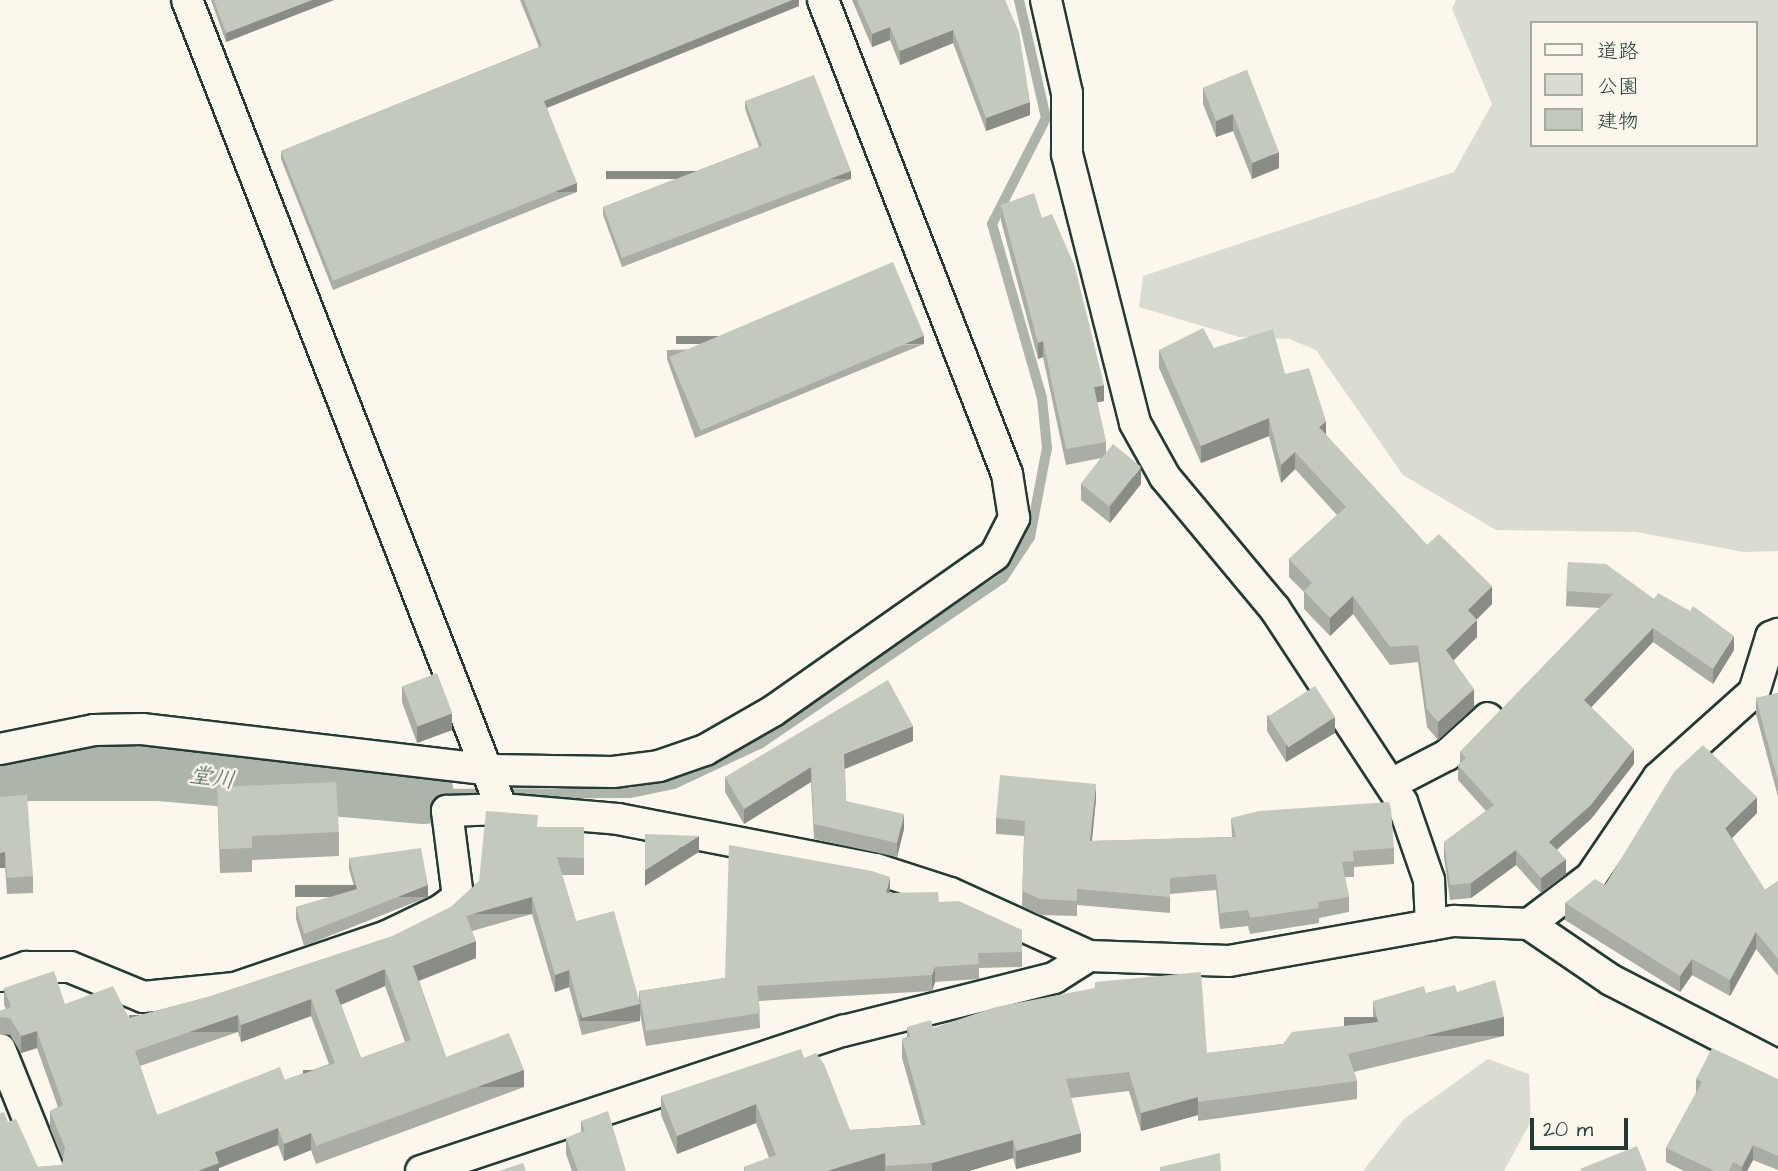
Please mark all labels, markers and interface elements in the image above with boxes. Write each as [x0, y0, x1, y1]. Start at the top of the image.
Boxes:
legend [1530, 21, 1757, 147]
text: 道路 [1597, 37, 1639, 66]
text: 公園 [1597, 72, 1639, 101]
text: 建物 [1597, 107, 1639, 136]
water label: 堂川 [187, 761, 237, 795]
scale bar [1533, 1104, 1631, 1148]
text: 20 m [1543, 1115, 1593, 1144]

